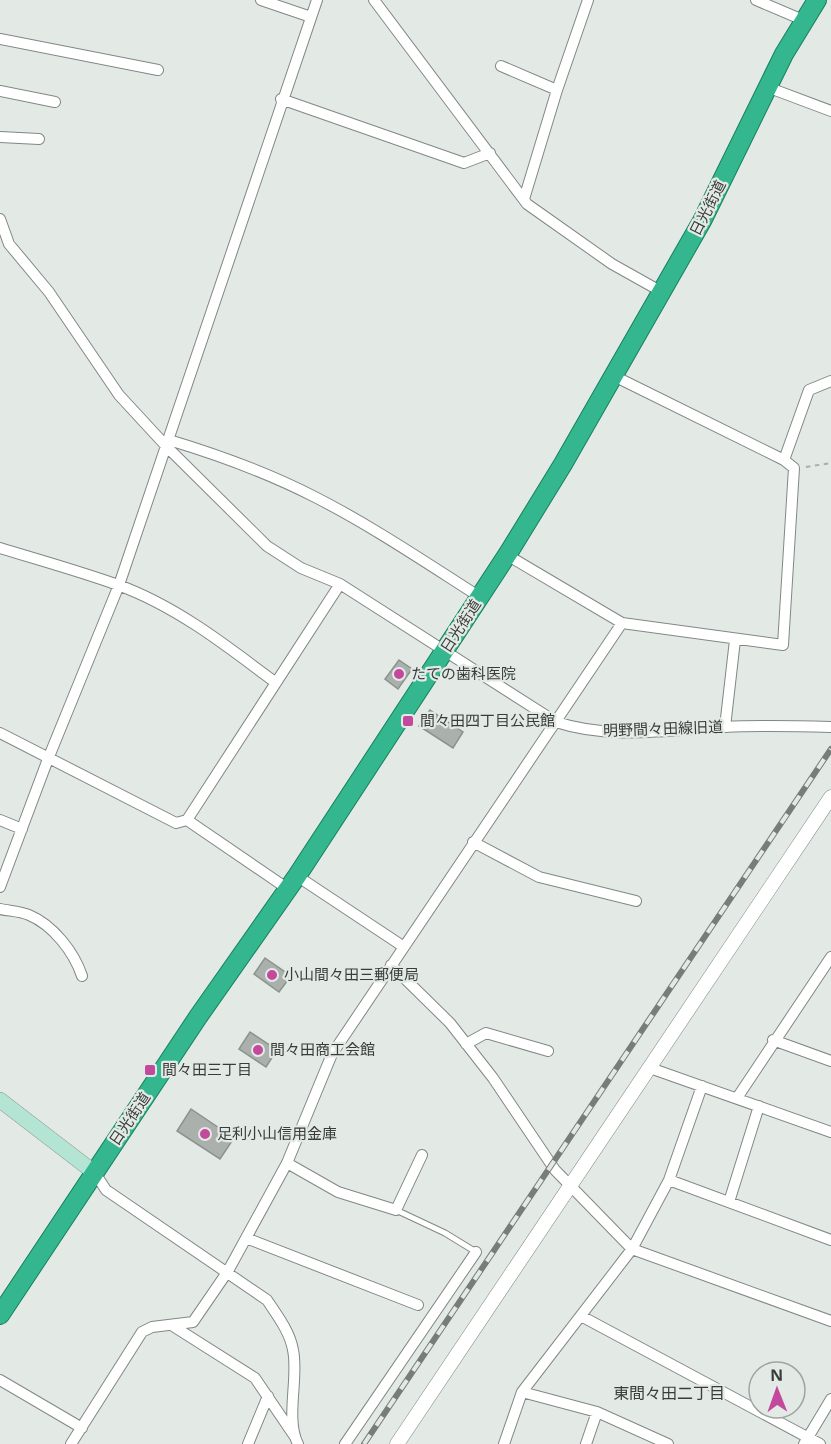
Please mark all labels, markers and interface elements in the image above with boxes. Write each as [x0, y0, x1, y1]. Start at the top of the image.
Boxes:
street label: 日光街道 [685, 176, 730, 239]
street label: 日光街道 [435, 595, 485, 656]
place label: たての歯科医院 [411, 663, 516, 683]
marker: たての歯科医院 [392, 667, 406, 681]
place label: 間々田四丁目公民館 [420, 710, 555, 730]
marker: 間々田四丁目公民館 [401, 714, 415, 728]
street label: 明野間々田線旧道 [603, 716, 723, 740]
place label: 小山間々田三郵便局 [284, 964, 419, 984]
marker: 小山間々田三郵便局 [265, 968, 279, 982]
place label: 間々田商工会館 [270, 1039, 375, 1059]
marker: 間々田商工会館 [251, 1043, 265, 1057]
place label: 間々田三丁目 [162, 1059, 252, 1079]
marker: 間々田三丁目 [143, 1063, 157, 1077]
street label: 日光街道 [104, 1088, 154, 1149]
place label: 足利小山信用金庫 [217, 1123, 337, 1143]
marker: 足利小山信用金庫 [198, 1127, 212, 1141]
north arrow [747, 1360, 807, 1420]
text: N [770, 1364, 783, 1386]
district label: 東間々田二丁目 [613, 1382, 725, 1404]

